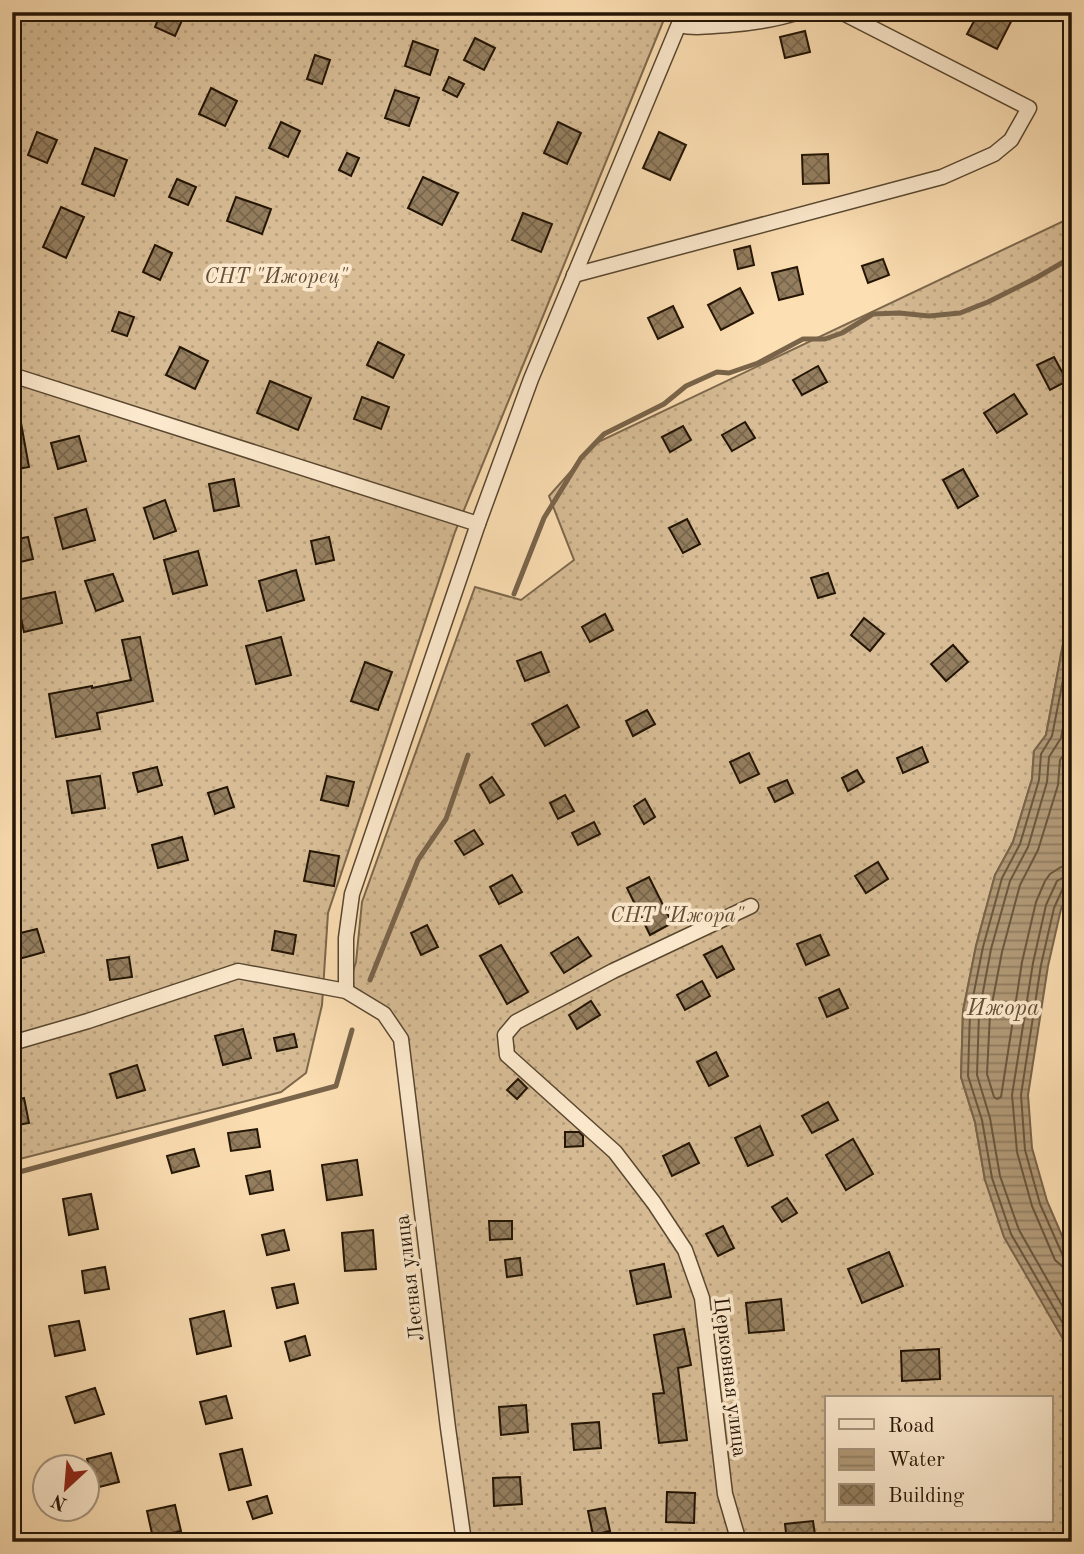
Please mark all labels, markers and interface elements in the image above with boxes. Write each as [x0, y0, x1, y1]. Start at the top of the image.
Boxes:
park label: СНТ "Ижорец" [204, 267, 348, 288]
park label: СНТ "Ижора" [610, 906, 745, 927]
water label: Ижора [966, 997, 1039, 1021]
street label: Лесная улица [392, 1213, 429, 1342]
street label: Церковная улица [709, 1296, 750, 1458]
legend [825, 1396, 1052, 1522]
text: Road [888, 1416, 935, 1437]
text: Water [888, 1450, 945, 1471]
north arrow [32, 1452, 102, 1522]
text: Building [888, 1486, 965, 1507]
text: N [49, 1489, 70, 1513]

